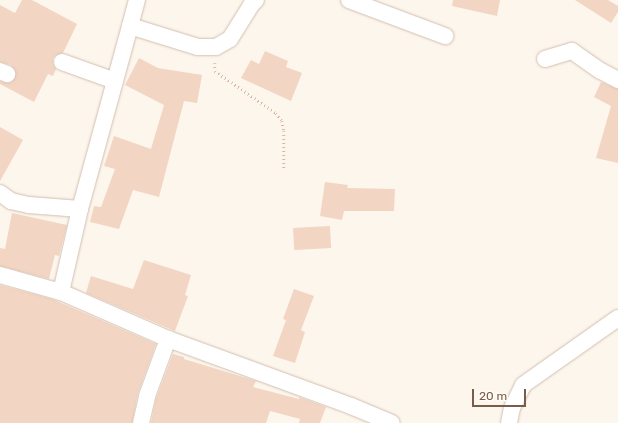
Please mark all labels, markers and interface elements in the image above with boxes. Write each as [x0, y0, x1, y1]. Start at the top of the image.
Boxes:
scale bar [474, 381, 528, 407]
text: 20 m [479, 389, 507, 403]

